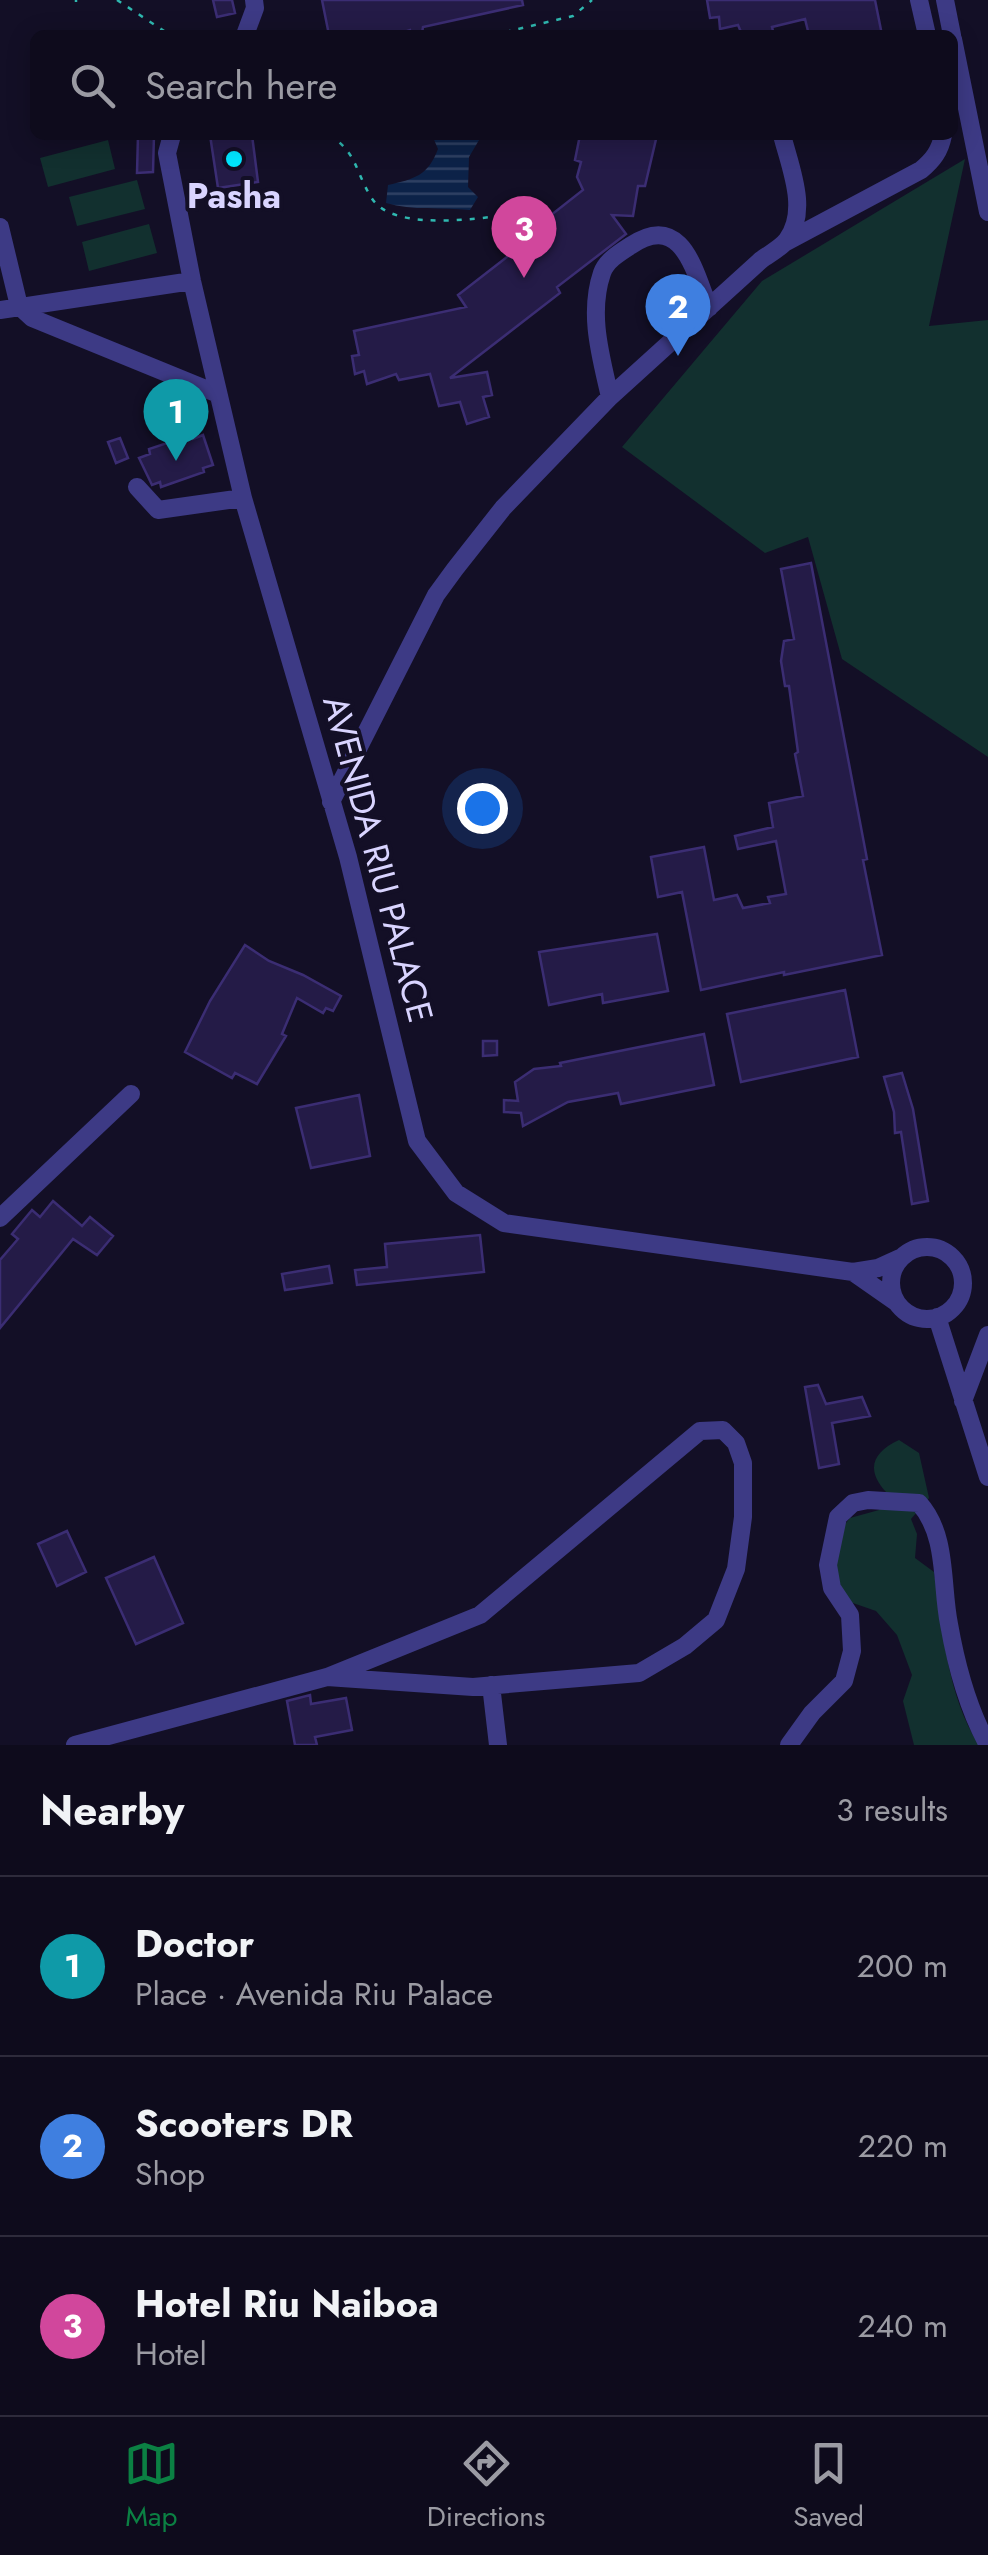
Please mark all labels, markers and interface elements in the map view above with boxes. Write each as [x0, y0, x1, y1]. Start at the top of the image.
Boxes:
search box [30, 30, 958, 140]
icon: search [65, 58, 120, 113]
text: Search here [145, 58, 337, 113]
marker: Pasha [223, 148, 245, 170]
place label: Pasha [187, 171, 281, 221]
pin: 3 [492, 196, 556, 278]
pin: 2 [646, 274, 710, 356]
pin: 1 [144, 378, 208, 461]
street label: AVENIDA RIU PALACE [310, 690, 446, 1028]
your location [457, 783, 508, 834]
text: Nearby [40, 1780, 184, 1841]
text: 3 results [836, 1787, 948, 1833]
text: Doctor [135, 1916, 254, 1971]
text: 1 [64, 1943, 81, 1989]
text: 200 m [857, 1943, 948, 1989]
text: Place · Avenida Riu Palace [135, 1971, 493, 2017]
text: Scooters DR [135, 2096, 353, 2151]
text: 2 [62, 2123, 83, 2169]
text: 220 m [858, 2123, 948, 2169]
text: Shop [135, 2151, 205, 2197]
text: Hotel Riu Naiboa [135, 2276, 439, 2331]
text: 3 [63, 2303, 82, 2349]
text: 240 m [857, 2303, 948, 2349]
text: Hotel [135, 2331, 207, 2377]
tab: Map [124, 2436, 179, 2537]
tab: Directions [427, 2436, 545, 2537]
tab: Saved [793, 2436, 864, 2537]

